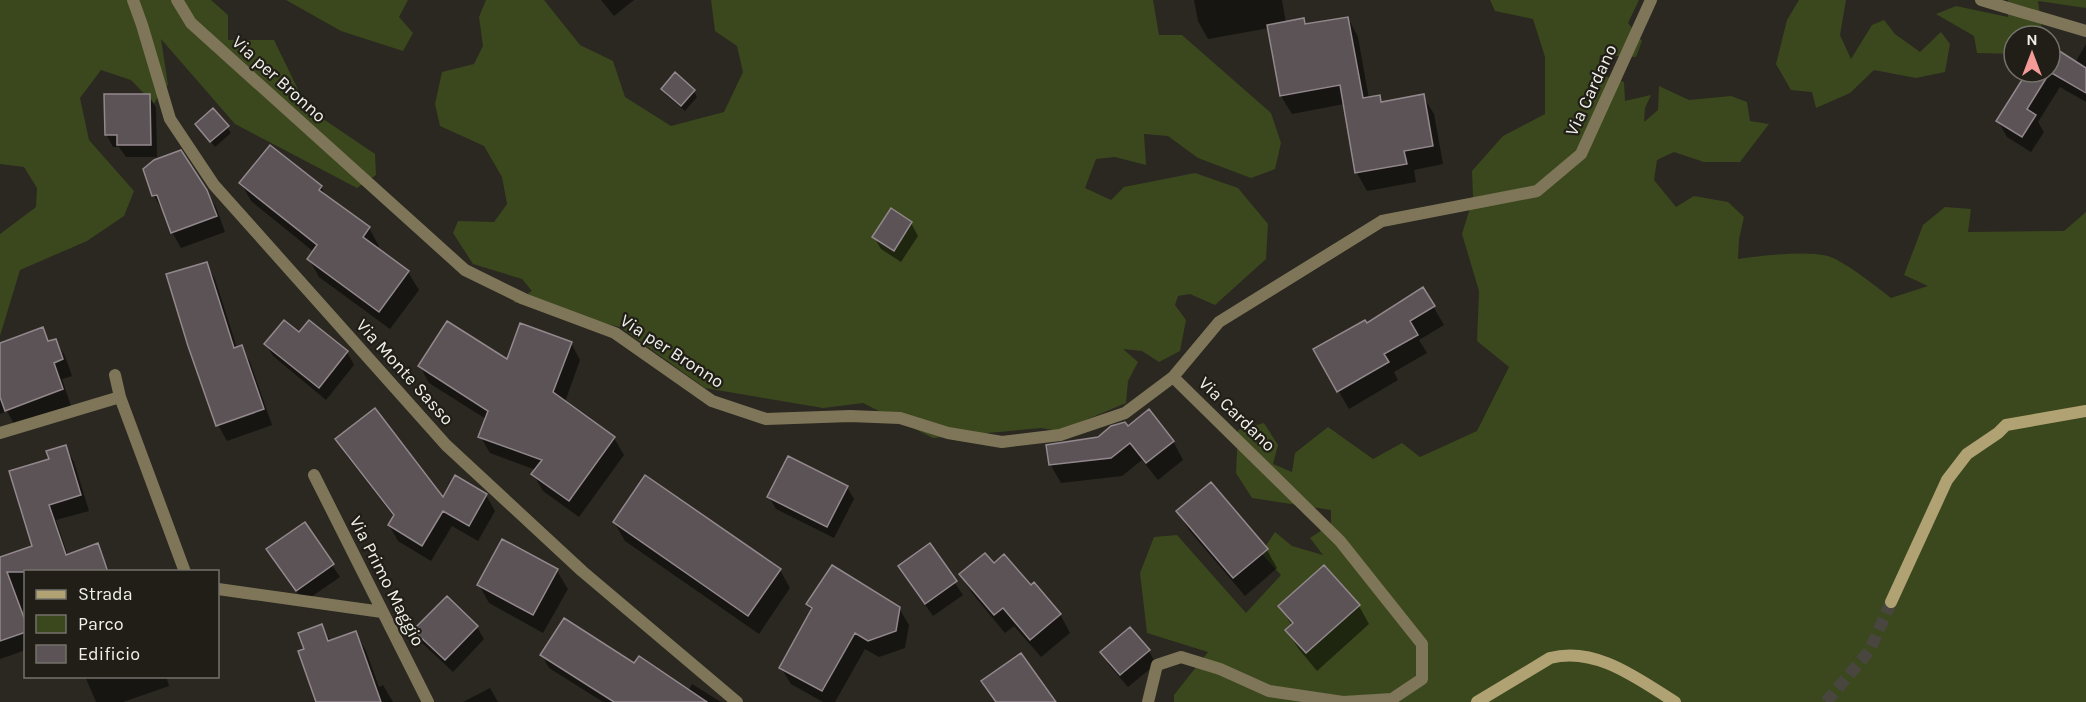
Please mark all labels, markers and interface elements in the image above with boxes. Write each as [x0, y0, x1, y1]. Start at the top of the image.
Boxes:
north arrow [2002, 24, 2062, 84]
text: N [2026, 30, 2038, 49]
street label: Via per Bronno [227, 31, 331, 127]
street label: Via Cardano [1560, 41, 1622, 139]
street label: Via per Bronno [616, 309, 728, 393]
street label: Via Monte Sasso [352, 314, 458, 430]
street label: Via Cardano [1194, 372, 1280, 456]
street label: Via Primo Maggio [345, 512, 429, 650]
legend [24, 570, 219, 678]
text: Strada [78, 583, 133, 605]
text: Parco [78, 613, 124, 635]
text: Edificio [78, 643, 140, 665]

